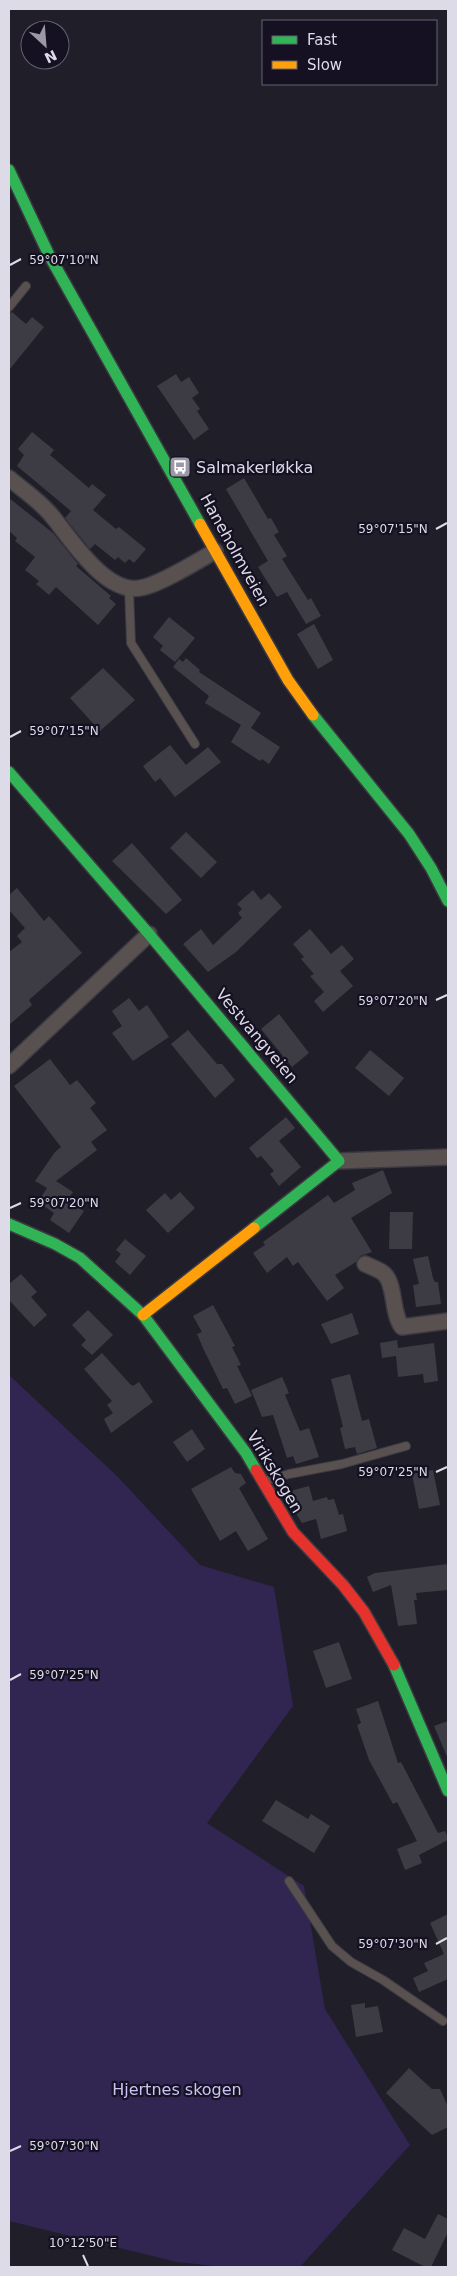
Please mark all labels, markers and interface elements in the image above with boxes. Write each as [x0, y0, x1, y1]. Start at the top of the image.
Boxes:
north arrow [20, 20, 70, 70]
legend [262, 20, 437, 85]
text: Fast [307, 31, 337, 49]
text: N [42, 47, 59, 66]
text: Slow [307, 56, 342, 74]
text: 59°07'10"N [29, 253, 99, 267]
bus stop icon: Salmakerløkka [168, 455, 192, 479]
place label: Salmakerløkka [196, 458, 313, 477]
street label: Haneholmveien [196, 490, 274, 610]
text: 59°07'15"N [358, 522, 428, 536]
text: 59°07'15"N [29, 724, 99, 738]
street label: Vestvangveien [212, 985, 302, 1087]
text: 59°07'20"N [358, 994, 428, 1008]
text: 59°07'20"N [29, 1196, 99, 1210]
street label: Virikskogen [243, 1428, 307, 1516]
text: 59°07'25"N [358, 1465, 428, 1479]
text: 59°07'25"N [29, 1668, 99, 1682]
text: 59°07'30"N [358, 1937, 428, 1951]
park label: Hjertnes skogen [112, 2080, 242, 2099]
text: 59°07'30"N [29, 2139, 99, 2153]
text: 10°12'50"E [49, 2236, 117, 2250]

